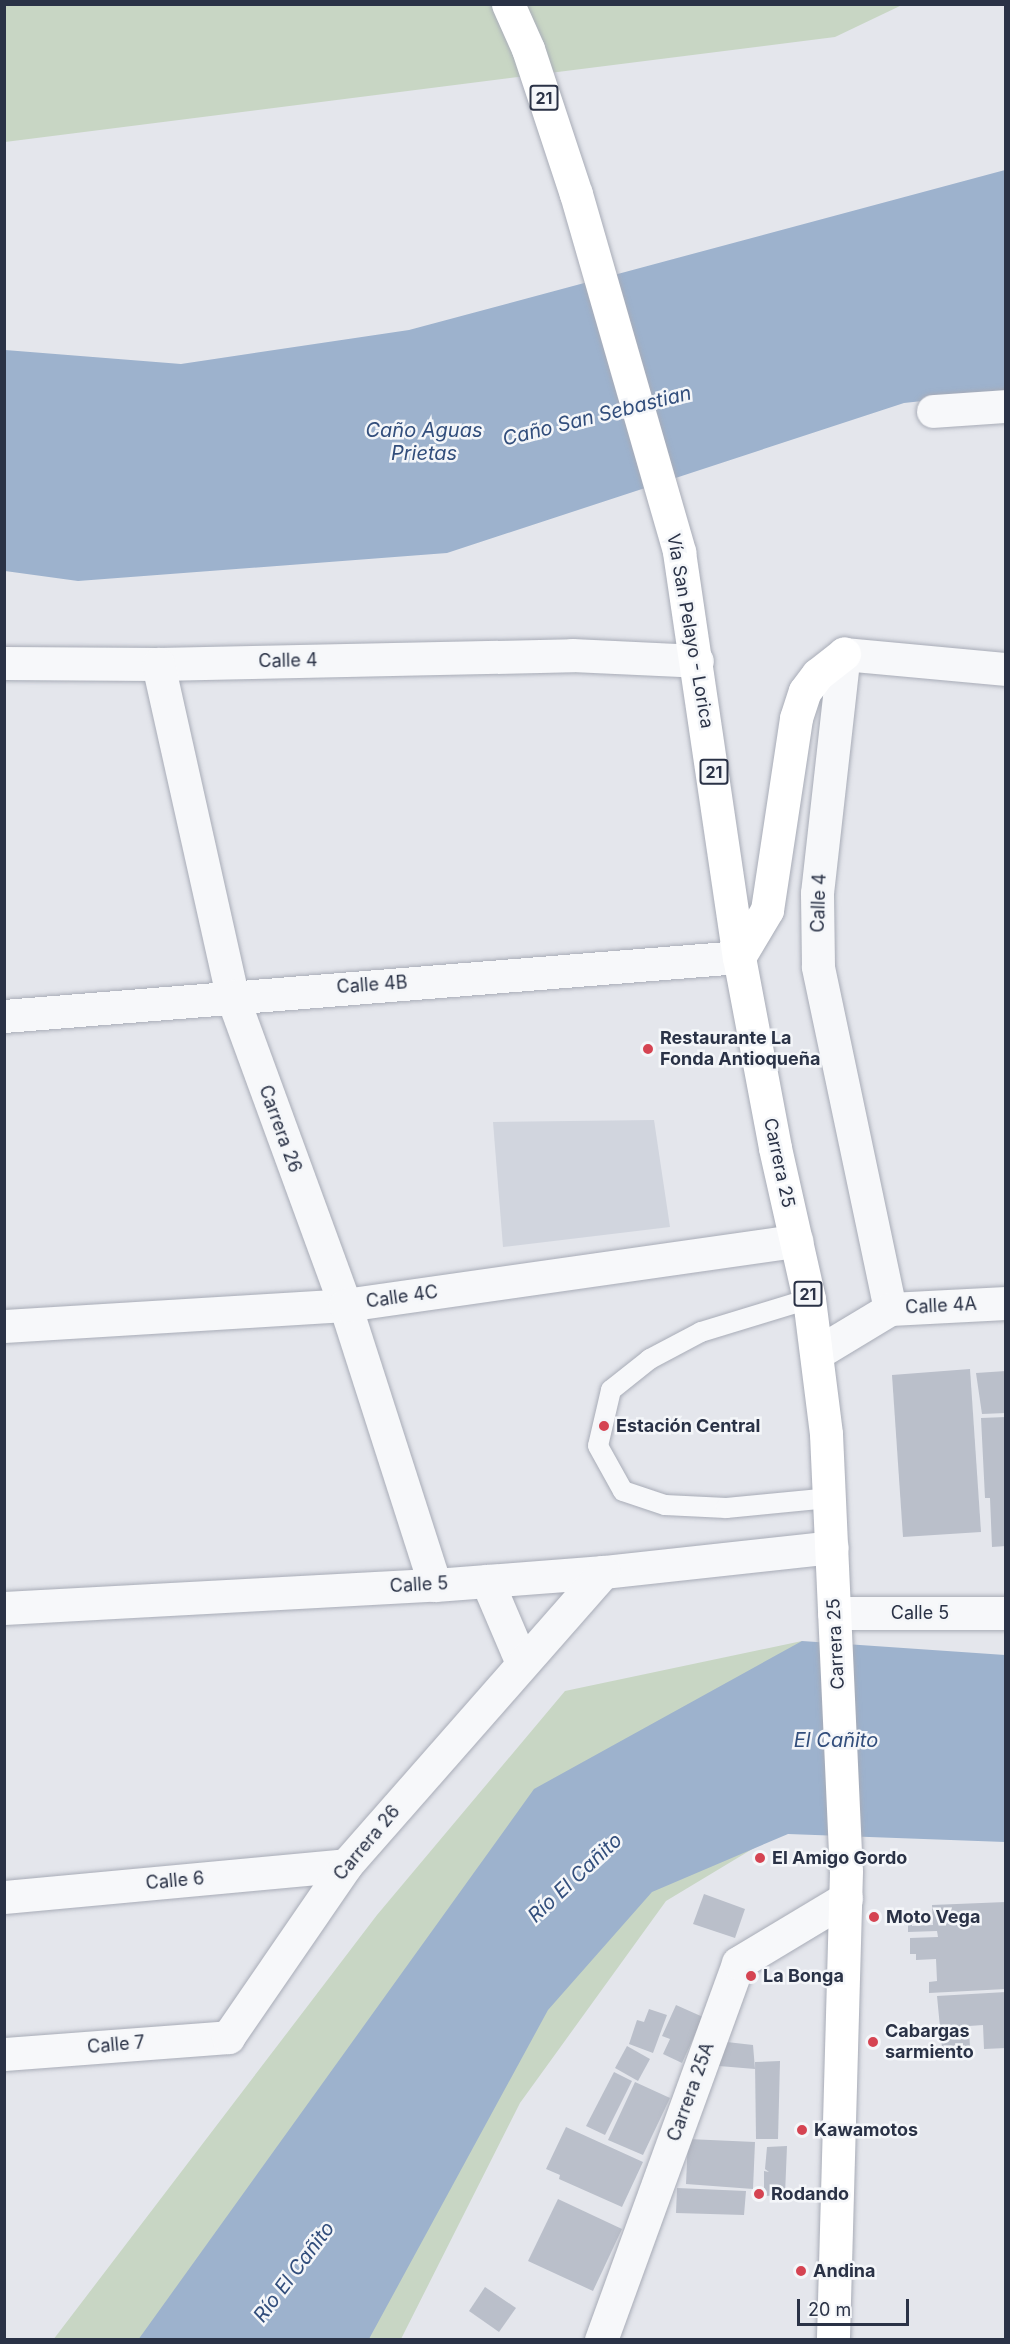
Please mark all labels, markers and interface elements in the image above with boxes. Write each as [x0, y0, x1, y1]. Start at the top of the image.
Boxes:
road number: 21 [529, 85, 559, 111]
water label: Caño San Sebastian [500, 381, 694, 451]
water label: Caño Aguas Prietas [365, 418, 483, 465]
street label: Vía San Pelayo - Lorica [662, 532, 718, 730]
street label: Calle 4 [258, 650, 318, 672]
road number: 21 [699, 759, 729, 785]
street label: Calle 4 [807, 873, 831, 933]
street label: Calle 4B [336, 972, 408, 998]
place label: Restaurante La Fonda Antioqueña [660, 1028, 820, 1070]
marker: Restaurante La Fonda Antioqueña [641, 1042, 655, 1056]
street label: Carrera 26 [254, 1082, 306, 1176]
street label: Carrera 25 [759, 1116, 799, 1210]
street label: Calle 4C [365, 1281, 439, 1313]
road number: 21 [793, 1281, 823, 1307]
street label: Calle 4A [905, 1293, 977, 1319]
place label: Estación Central [616, 1415, 760, 1437]
marker: Estación Central [597, 1419, 611, 1433]
street label: Calle 5 [389, 1573, 449, 1597]
street label: Carrera 25 [823, 1598, 849, 1690]
street label: Calle 5 [891, 1602, 949, 1624]
water label: El Cañito [794, 1728, 878, 1752]
street label: Carrera 26 [329, 1801, 405, 1885]
water label: Río El Cañito [523, 1828, 627, 1928]
place label: El Amigo Gordo [772, 1847, 907, 1869]
marker: El Amigo Gordo [753, 1851, 767, 1865]
street label: Calle 6 [145, 1868, 205, 1894]
place label: Moto Vega [886, 1906, 980, 1928]
marker: Moto Vega [867, 1910, 881, 1924]
place label: La Bonga [763, 1965, 844, 1987]
marker: La Bonga [744, 1969, 758, 1983]
place label: Cabargas sarmiento [885, 2021, 974, 2064]
street label: Calle 7 [86, 2032, 146, 2058]
marker: Cabargas sarmiento [866, 2035, 880, 2049]
street label: Carrera 25A [663, 2040, 719, 2144]
place label: Kawamotos [814, 2119, 918, 2141]
marker: Kawamotos [795, 2123, 809, 2137]
place label: Rodando [771, 2183, 849, 2205]
marker: Rodando [752, 2187, 766, 2201]
water label: Río El Cañito [248, 2217, 340, 2327]
place label: Andina [813, 2260, 876, 2282]
marker: Andina [794, 2264, 808, 2278]
scale bar [800, 2287, 912, 2325]
text: 20 m [808, 2299, 851, 2320]

